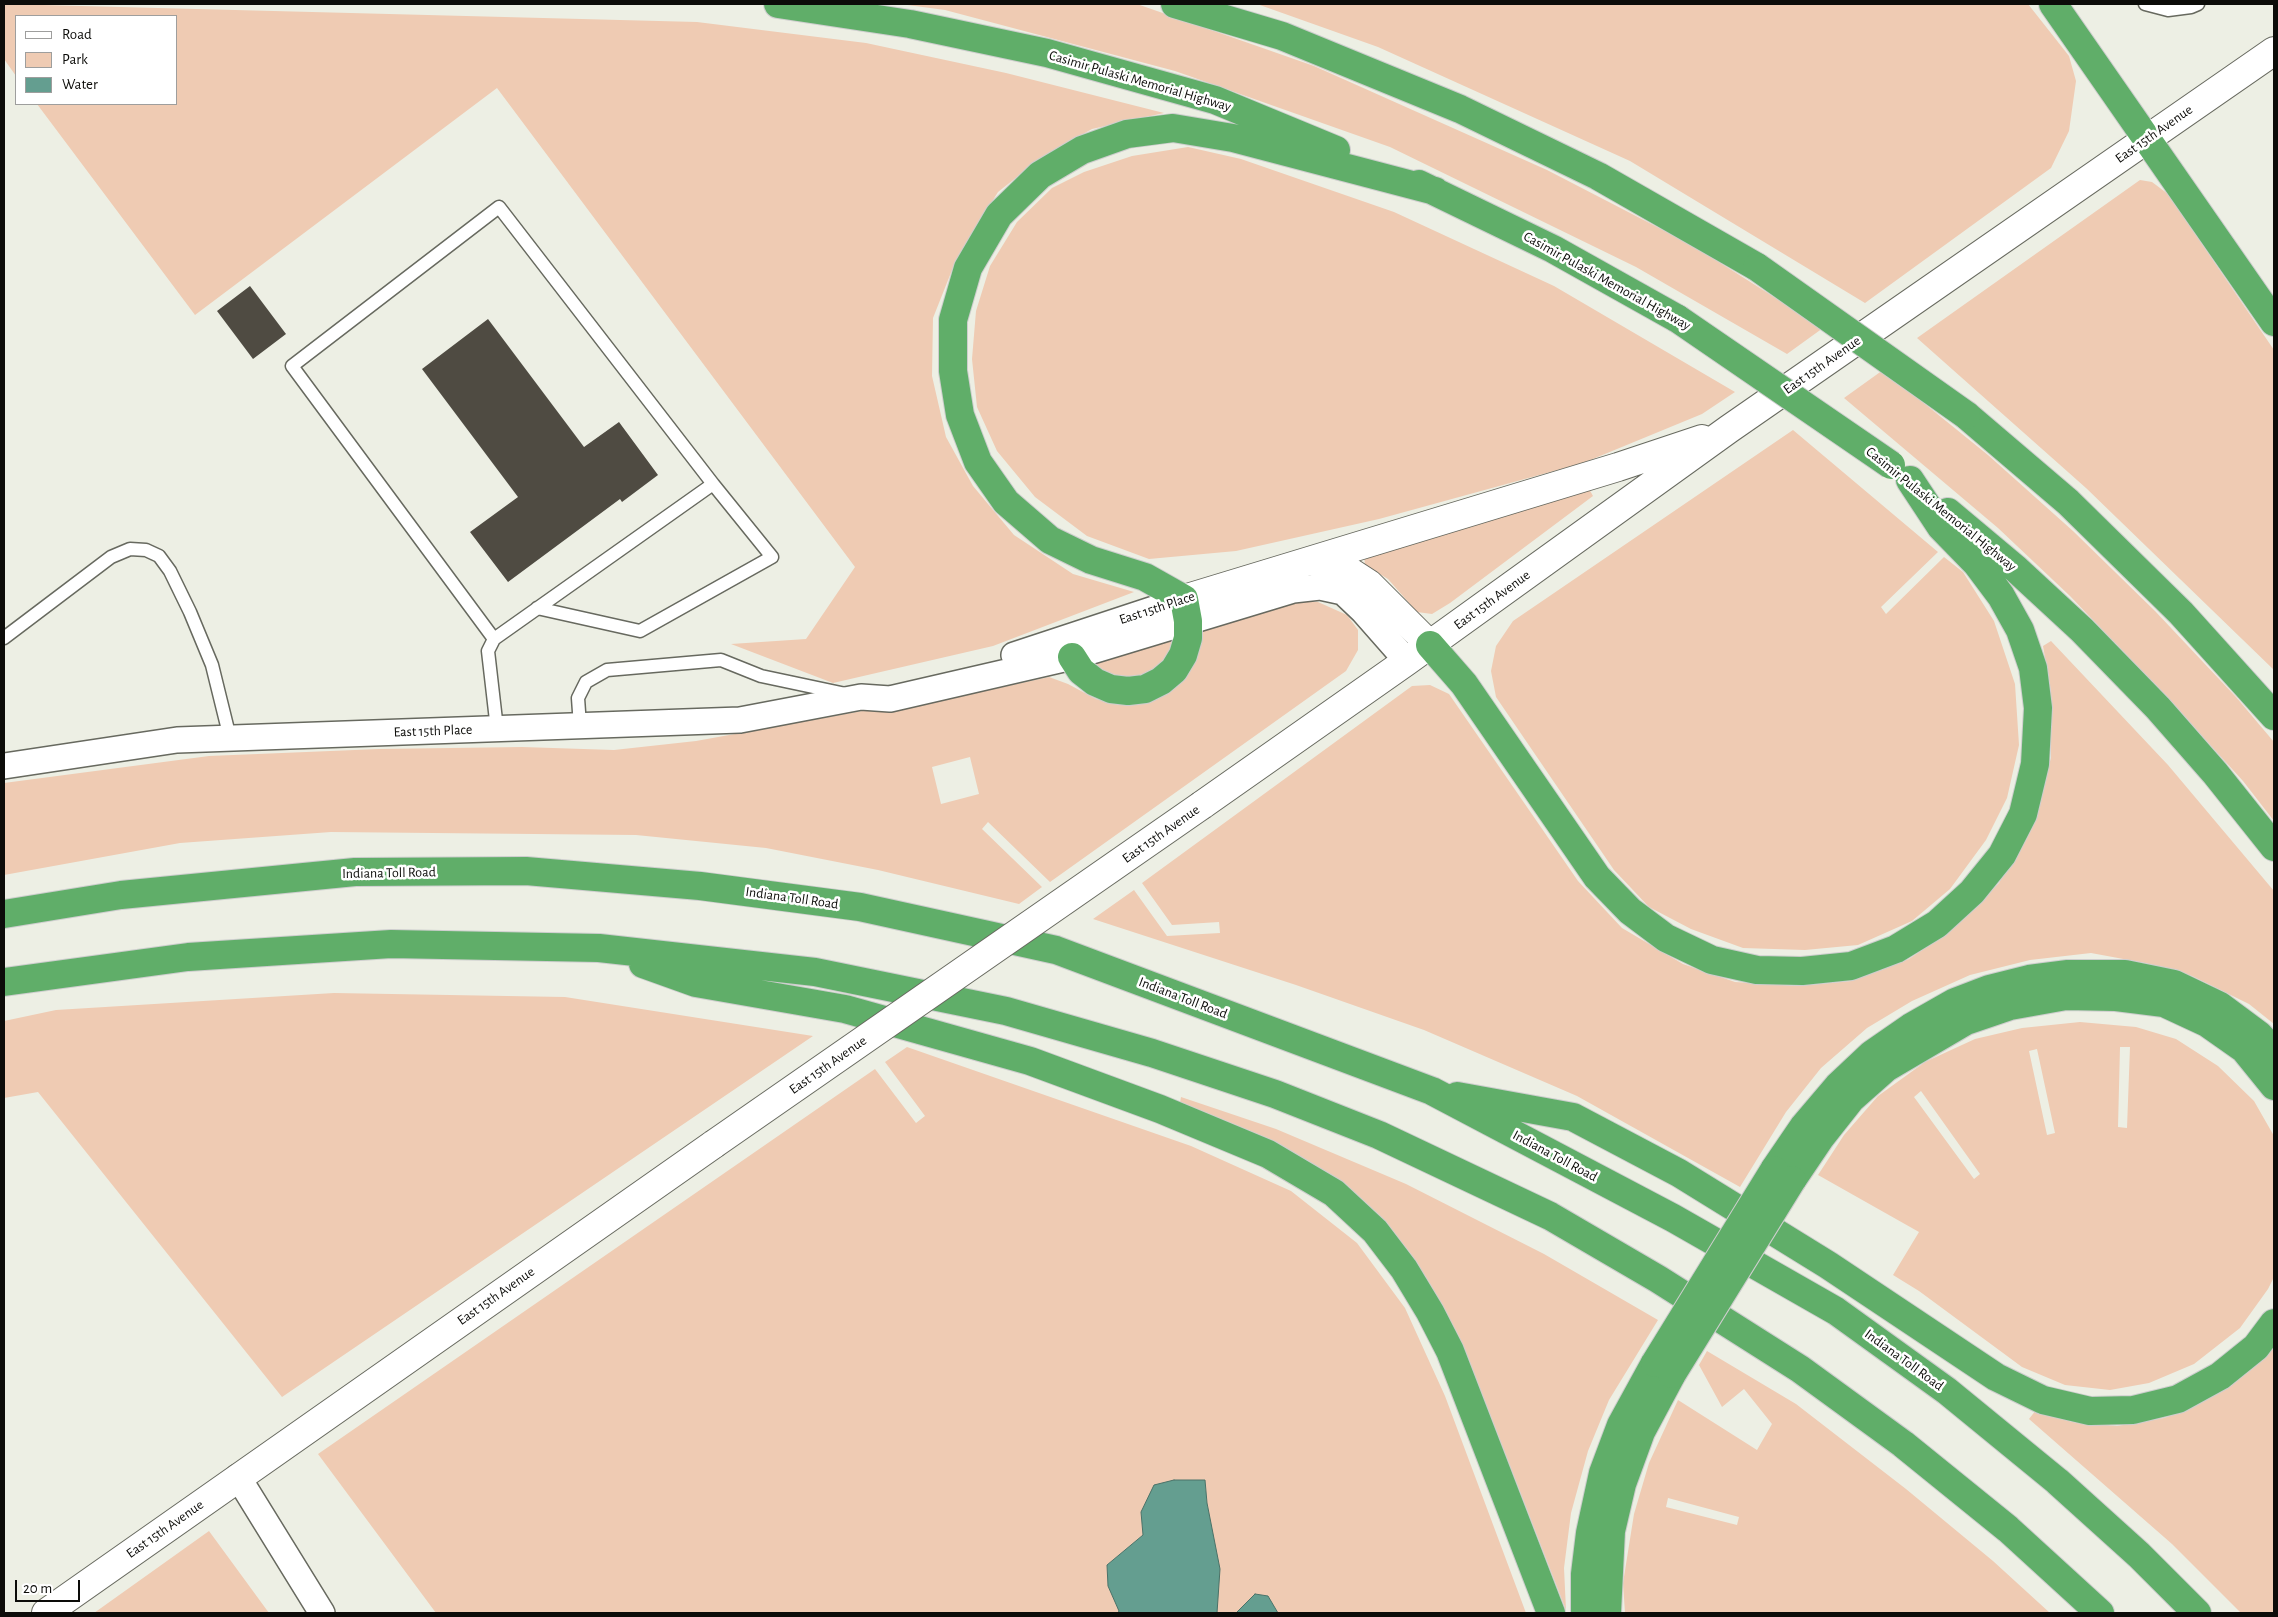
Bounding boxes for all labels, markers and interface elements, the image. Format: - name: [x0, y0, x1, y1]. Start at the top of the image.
- legend: [15, 15, 178, 105]
- text: Road: [62, 27, 92, 42]
- street label: Casimir Pulaski Memorial Highway: [1047, 47, 1233, 115]
- text: Park: [62, 52, 88, 67]
- text: Water: [62, 77, 98, 92]
- street label: East 15th Avenue: [2112, 101, 2196, 167]
- street label: Casimir Pulaski Memorial Highway: [1520, 228, 1694, 334]
- street label: East 15th Avenue: [1780, 332, 1864, 398]
- street label: Casimir Pulaski Memorial Highway: [1862, 443, 2020, 575]
- street label: East 15th Avenue: [1450, 567, 1534, 633]
- street label: East 15th Place: [1117, 588, 1197, 628]
- street label: East 15th Place: [393, 721, 473, 741]
- street label: East 15th Avenue: [1119, 801, 1203, 867]
- street label: Indiana Toll Road: [342, 864, 436, 882]
- street label: Indiana Toll Road: [744, 883, 840, 913]
- street label: Indiana Toll Road: [1136, 973, 1230, 1023]
- street label: East 15th Avenue: [786, 1032, 870, 1098]
- street label: Indiana Toll Road: [1510, 1127, 1600, 1185]
- street label: East 15th Avenue: [454, 1263, 538, 1329]
- street label: Indiana Toll Road: [1861, 1326, 1947, 1394]
- street label: East 15th Avenue: [123, 1496, 207, 1562]
- scale bar: [18, 1570, 82, 1602]
- text: 20 m: [23, 1581, 52, 1596]

